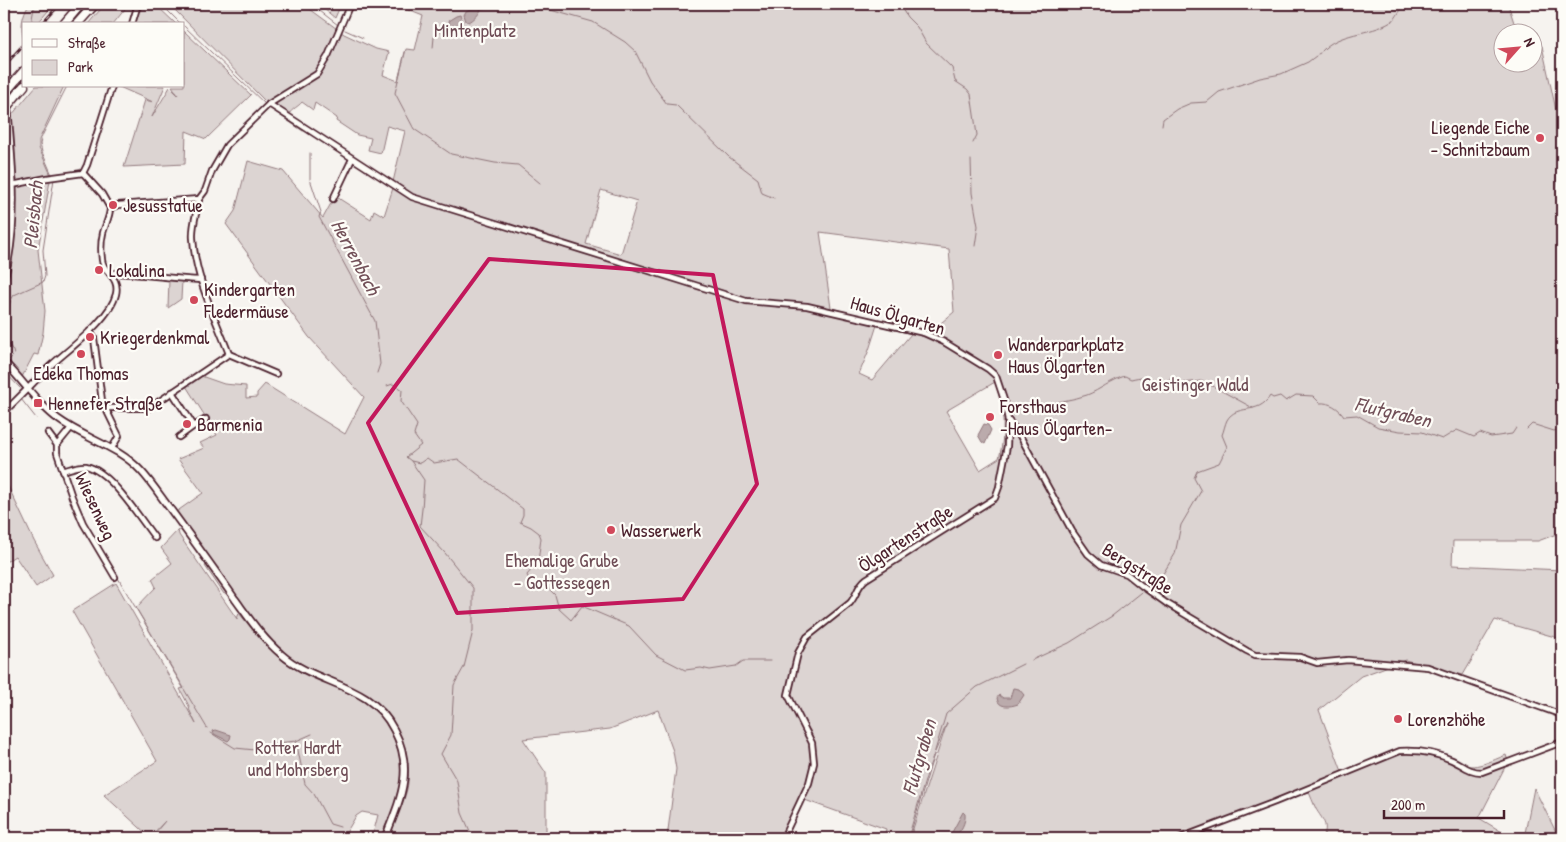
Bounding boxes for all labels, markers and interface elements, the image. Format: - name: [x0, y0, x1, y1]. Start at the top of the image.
- park label: Mintenplatz: [434, 17, 516, 43]
- legend: [22, 22, 185, 88]
- north arrow: [1494, 22, 1544, 72]
- text: Straße: [68, 32, 106, 53]
- text: N: [1520, 34, 1540, 50]
- text: Park: [68, 56, 93, 77]
- place label: Liegende Eiche - Schnitzbaum: [1431, 114, 1530, 162]
- marker: Liegende Eiche - Schnitzbaum: [1534, 132, 1546, 144]
- water label: Pleisbach: [16, 179, 49, 250]
- place label: Jesusstatue: [123, 192, 203, 218]
- marker: Jesusstatue: [107, 199, 119, 211]
- water label: Herrenbach: [325, 214, 388, 301]
- place label: Lokalina: [109, 257, 165, 283]
- marker: Lokalina: [93, 264, 105, 276]
- place label: Kindergarten Fledermäuse: [203, 276, 295, 324]
- street label: Haus Ölgarten: [848, 289, 948, 341]
- marker: Kindergarten Fledermäuse: [188, 294, 200, 306]
- place label: Kriegerdenkmal: [100, 324, 210, 350]
- marker: Kriegerdenkmal: [84, 331, 96, 343]
- place label: Wanderparkplatz Haus Ölgarten: [1008, 331, 1124, 379]
- marker: Edeka Thomas: [75, 348, 87, 360]
- marker: Wanderparkplatz Haus Ölgarten: [992, 349, 1004, 361]
- place label: Edeka Thomas: [33, 360, 129, 386]
- park label: Geistinger Wald: [1142, 371, 1249, 397]
- place label: Hennefer Straße: [48, 390, 163, 416]
- water label: Flutgraben: [1352, 390, 1436, 435]
- place label: Forsthaus -Haus Ölgarten-: [999, 393, 1113, 441]
- marker: Hennefer Straße: [32, 397, 44, 409]
- place label: Barmenia: [197, 411, 263, 437]
- marker: Forsthaus -Haus Ölgarten-: [984, 411, 996, 423]
- marker: Barmenia: [181, 418, 193, 430]
- street label: Wiesenweg: [69, 468, 123, 544]
- street label: Ölgartenstraße: [853, 498, 958, 578]
- place label: Wasserwerk: [621, 517, 701, 543]
- marker: Wasserwerk: [605, 524, 617, 536]
- street label: Bergstraße: [1098, 536, 1179, 600]
- park label: Ehemalige Grube - Gottessegen: [505, 547, 619, 595]
- place label: Lorenzhöhe: [1408, 706, 1486, 732]
- marker: Lorenzhöhe: [1392, 713, 1404, 725]
- water label: Flutgraben: [895, 714, 944, 798]
- park label: Rotter Hardt und Mohrsberg: [248, 734, 348, 782]
- scale bar: [1384, 787, 1504, 819]
- text: 200 m: [1391, 794, 1425, 815]

